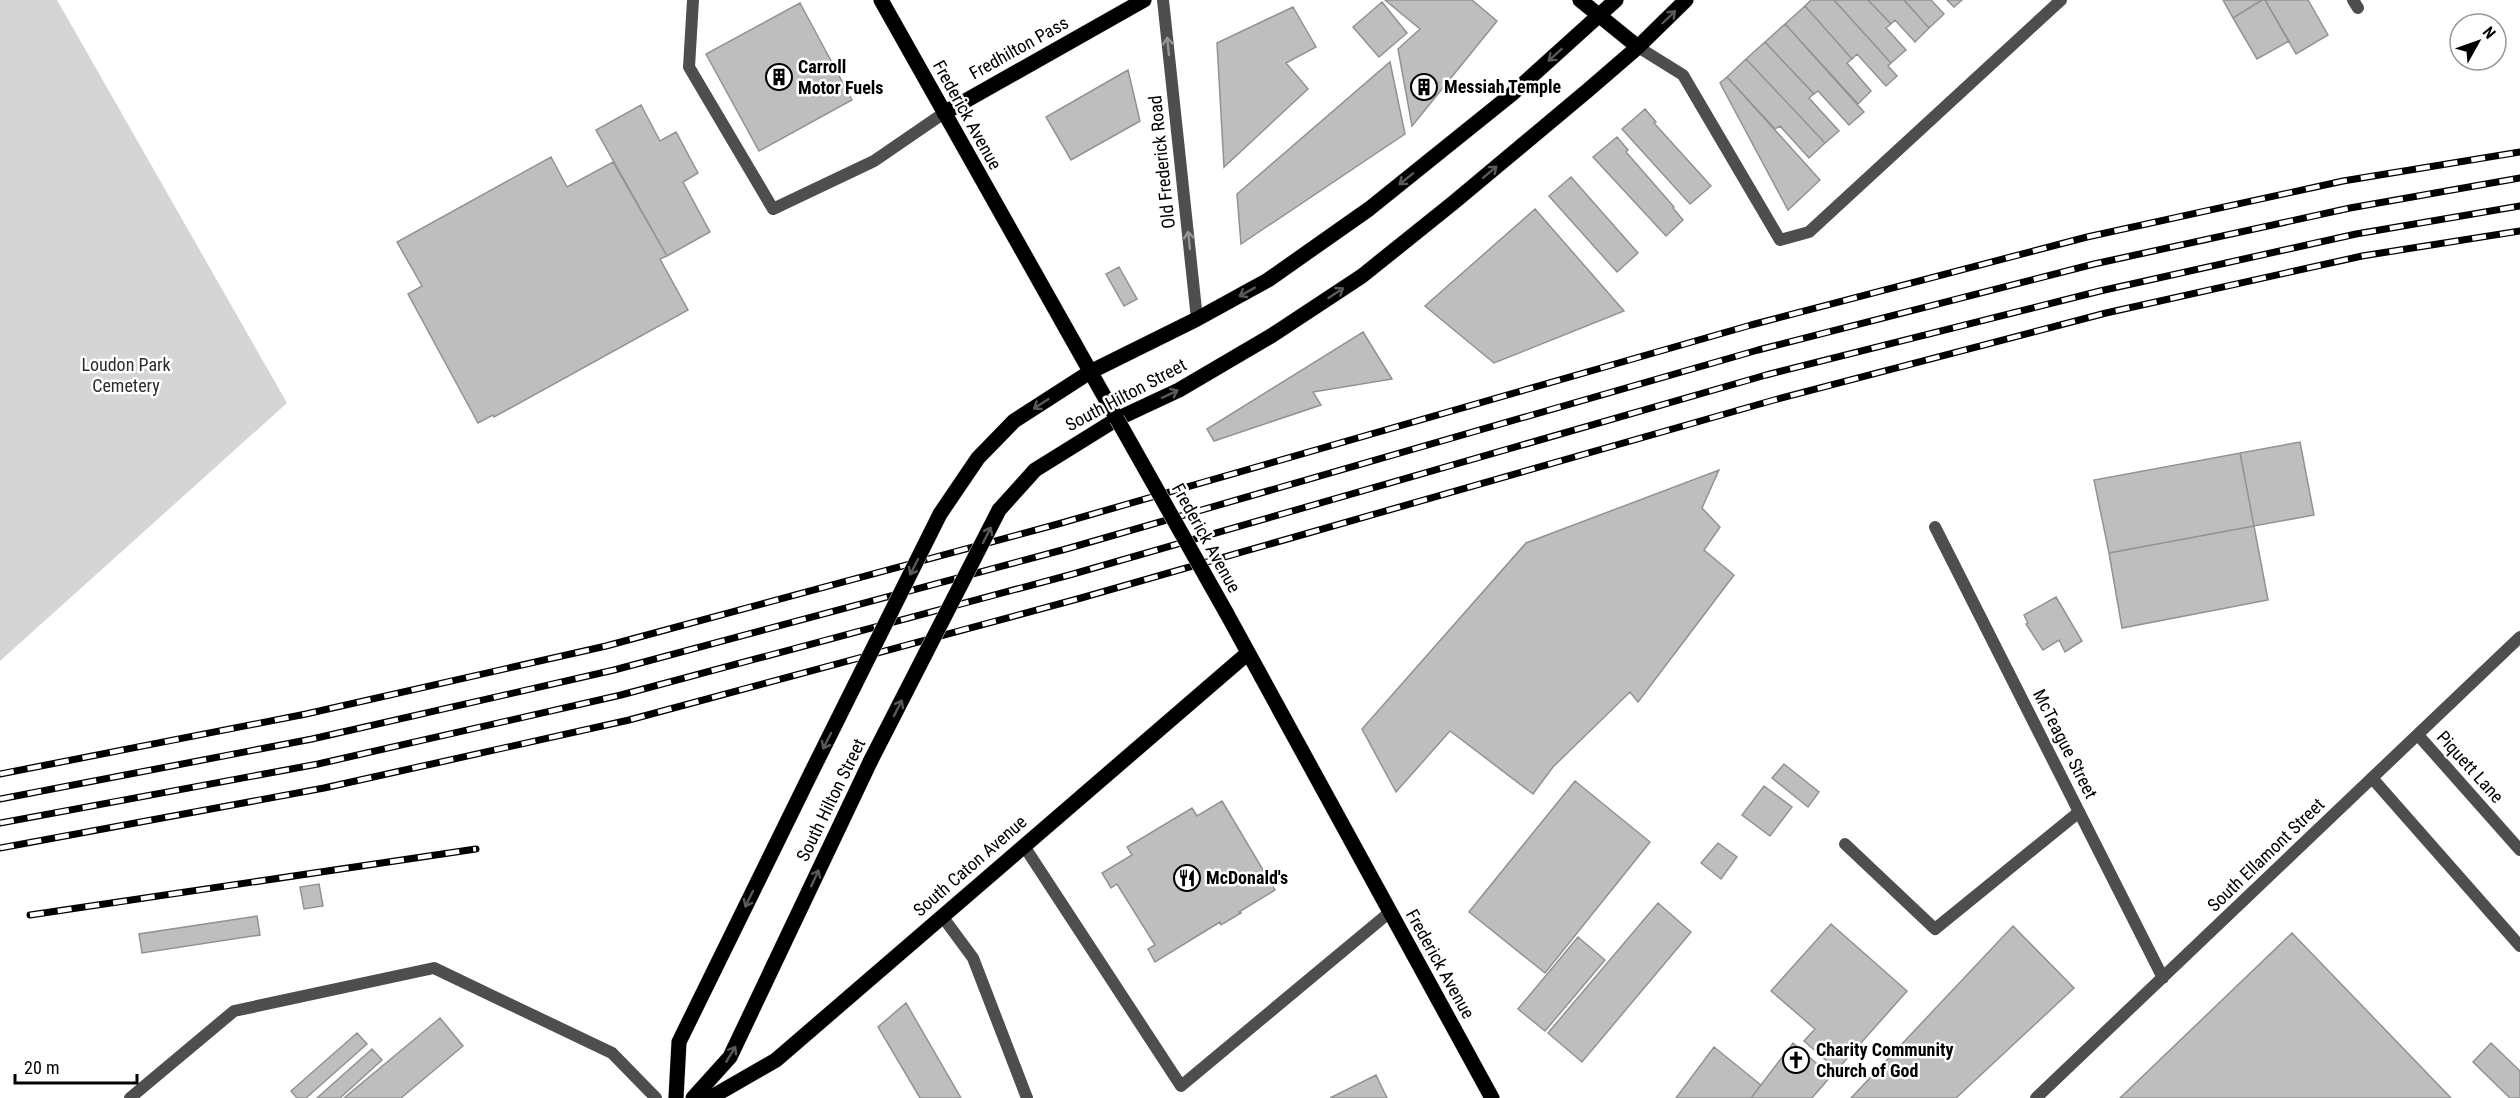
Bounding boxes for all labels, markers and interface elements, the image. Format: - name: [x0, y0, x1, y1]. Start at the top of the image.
- one-way arrow: [1661, 10, 1676, 24]
- street label: Fredhilton Pass: [966, 12, 1072, 83]
- north arrow: [2448, 12, 2508, 72]
- text: N: [2479, 23, 2500, 43]
- one-way arrow: [1162, 37, 1173, 57]
- one-way arrow: [1548, 48, 1563, 62]
- place label: Carroll Motor Fuels: [798, 56, 883, 98]
- street label: Frederick Avenue: [929, 57, 1006, 173]
- building icon: Carroll Motor Fuels: [764, 62, 794, 92]
- building icon: Messiah Temple: [1409, 72, 1439, 102]
- place label: Messiah Temple: [1444, 76, 1562, 97]
- street label: Old Frederick Road: [1144, 94, 1179, 230]
- one-way arrow: [1482, 166, 1498, 179]
- one-way arrow: [1398, 173, 1414, 186]
- one-way arrow: [1183, 231, 1194, 251]
- one-way arrow: [1328, 286, 1345, 299]
- one-way arrow: [1238, 287, 1256, 298]
- park label: Loudon Park Cemetery: [81, 354, 171, 396]
- street label: South Hilton Street: [1062, 354, 1190, 435]
- one-way arrow: [1161, 388, 1179, 400]
- one-way arrow: [1033, 398, 1050, 410]
- street label: Frederick Avenue: [1168, 480, 1245, 596]
- one-way arrow: [981, 526, 993, 544]
- one-way arrow: [908, 557, 920, 575]
- street label: McTeague Street: [2029, 686, 2102, 802]
- one-way arrow: [892, 700, 904, 718]
- street label: Piquett Lane: [2433, 726, 2508, 807]
- one-way arrow: [821, 732, 833, 750]
- street label: South Hilton Street: [792, 735, 869, 865]
- street label: South Ellamont Street: [2203, 794, 2328, 916]
- street label: South Caton Avenue: [909, 811, 1030, 920]
- restaurant icon: McDonald's: [1172, 863, 1202, 893]
- place label: McDonald's: [1206, 867, 1288, 888]
- one-way arrow: [810, 869, 822, 887]
- one-way arrow: [743, 890, 755, 908]
- street label: Frederick Avenue: [1402, 906, 1479, 1022]
- place label: Charity Community Church of God: [1816, 1039, 1953, 1081]
- church icon: Charity Community Church of God: [1781, 1045, 1811, 1075]
- one-way arrow: [725, 1046, 737, 1063]
- scale bar: [15, 1047, 136, 1085]
- text: 20 m: [24, 1057, 59, 1078]

